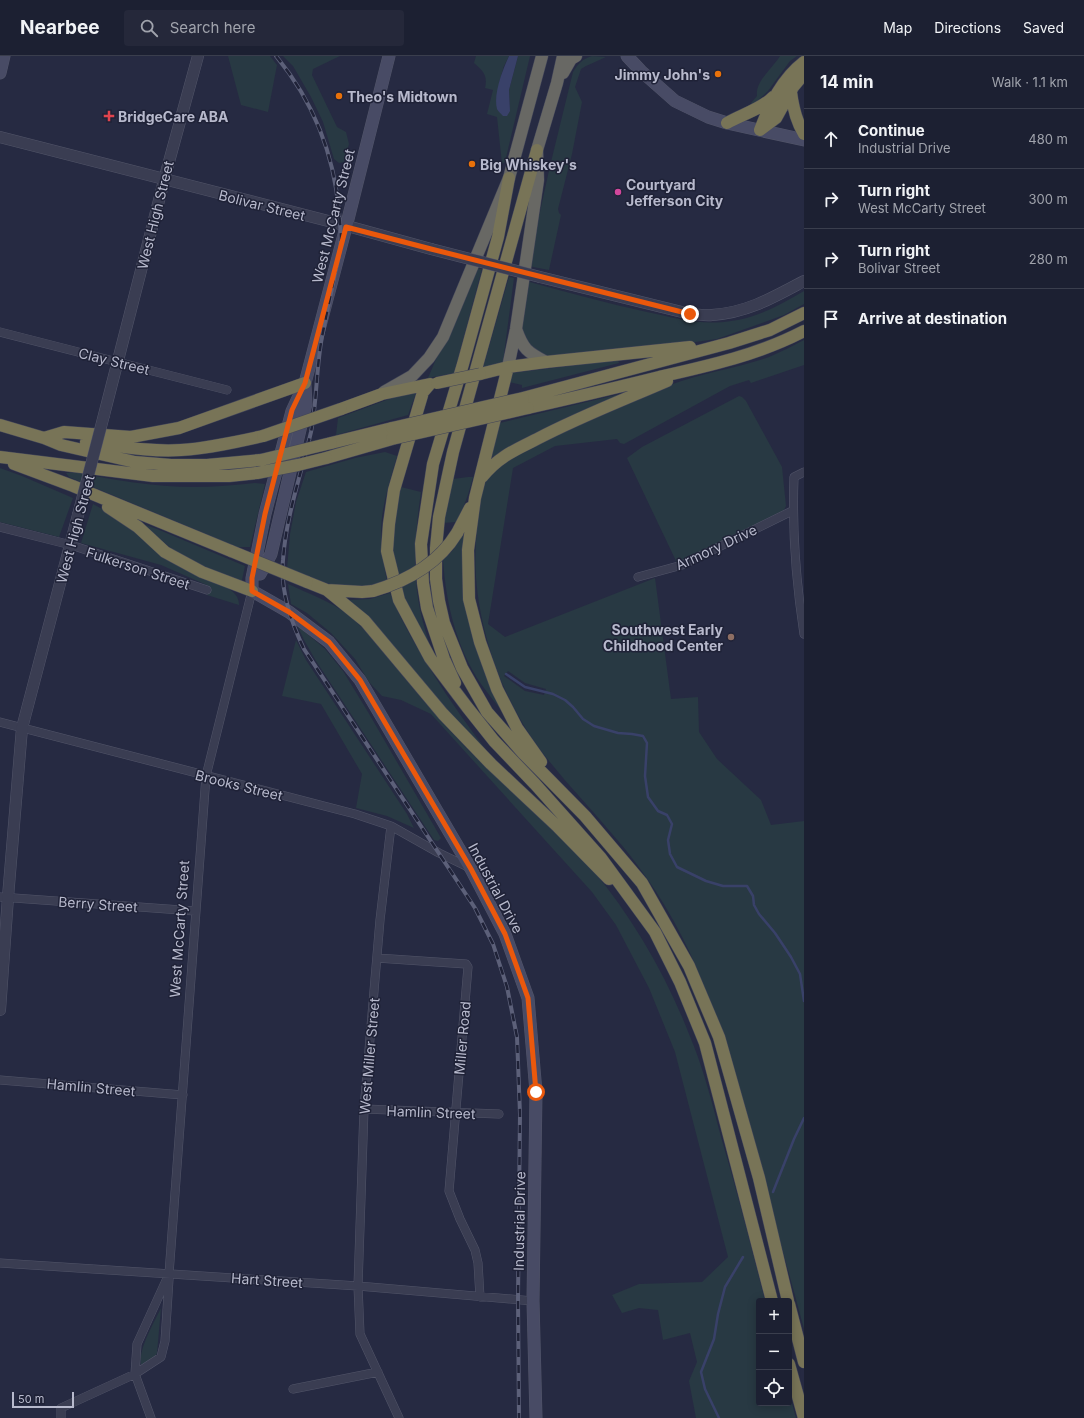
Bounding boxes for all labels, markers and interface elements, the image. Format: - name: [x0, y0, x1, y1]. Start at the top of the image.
- search box: [124, 10, 404, 46]
- text: Nearbee: [20, 16, 100, 39]
- icon: search: [138, 17, 160, 39]
- text: Search here: [170, 18, 255, 37]
- text: Map: [883, 19, 912, 36]
- text: Directions: [934, 19, 1001, 36]
- text: Saved: [1023, 19, 1064, 36]
- place label: Jimmy John's: [615, 66, 710, 83]
- marker: Jimmy John's: [713, 69, 723, 79]
- text: 14 min: [820, 72, 874, 92]
- text: Walk · 1.1 km: [992, 74, 1068, 90]
- place label: Theo's Midtown: [347, 88, 457, 105]
- marker: Theo's Midtown: [334, 91, 344, 101]
- place label: BridgeCare ABA: [118, 108, 229, 125]
- marker: BridgeCare ABA: [103, 110, 115, 122]
- text: Continue: [858, 121, 925, 140]
- icon: ahead: [820, 128, 842, 150]
- text: 480 m: [1028, 131, 1068, 147]
- text: Industrial Drive: [858, 140, 951, 156]
- street label: West McCarty Street: [308, 147, 358, 285]
- place label: Big Whiskey's: [480, 156, 577, 173]
- street label: West High Street: [133, 159, 177, 271]
- marker: Big Whiskey's: [467, 159, 477, 169]
- place label: Courtyard Jefferson City: [626, 176, 724, 209]
- text: Turn right: [858, 181, 930, 200]
- street label: Bolivar Street: [217, 186, 307, 224]
- marker: Courtyard Jefferson City: [613, 187, 623, 197]
- icon: right: [820, 188, 842, 210]
- text: 300 m: [1029, 191, 1068, 207]
- text: West McCarty Street: [858, 200, 986, 216]
- text: Turn right: [858, 241, 930, 260]
- icon: right: [820, 248, 842, 270]
- text: 280 m: [1029, 251, 1068, 267]
- text: Bolivar Street: [858, 260, 940, 276]
- route end: [681, 305, 699, 323]
- icon: arrive: [820, 308, 842, 330]
- text: Arrive at destination: [858, 309, 1007, 328]
- street label: Clay Street: [77, 344, 152, 378]
- street label: West High Street: [52, 473, 98, 585]
- street label: Armory Drive: [673, 521, 759, 573]
- street label: Fulkerson Street: [84, 543, 192, 593]
- place label: Southwest Early Childhood Center: [603, 621, 724, 654]
- marker: Southwest Early Childhood Center: [726, 632, 736, 642]
- street label: Brooks Street: [194, 766, 285, 804]
- street label: Industrial Drive: [465, 840, 527, 936]
- street label: West McCarty Street: [166, 859, 192, 998]
- street label: Berry Street: [58, 893, 139, 915]
- street label: West Miller Street: [355, 997, 383, 1115]
- street label: Miller Road: [450, 1000, 474, 1076]
- street label: Hamlin Street: [46, 1075, 136, 1099]
- route start: [527, 1083, 545, 1101]
- street label: Hamlin Street: [386, 1102, 476, 1122]
- street label: Industrial Drive: [510, 1171, 528, 1271]
- street label: Hart Street: [231, 1269, 304, 1291]
- map controls: [756, 1298, 792, 1406]
- button: +: [756, 1298, 792, 1334]
- button: −: [756, 1334, 792, 1370]
- button: locate: [756, 1370, 792, 1406]
- scale bar: [12, 1390, 74, 1409]
- text: 50 m: [18, 1392, 44, 1406]

